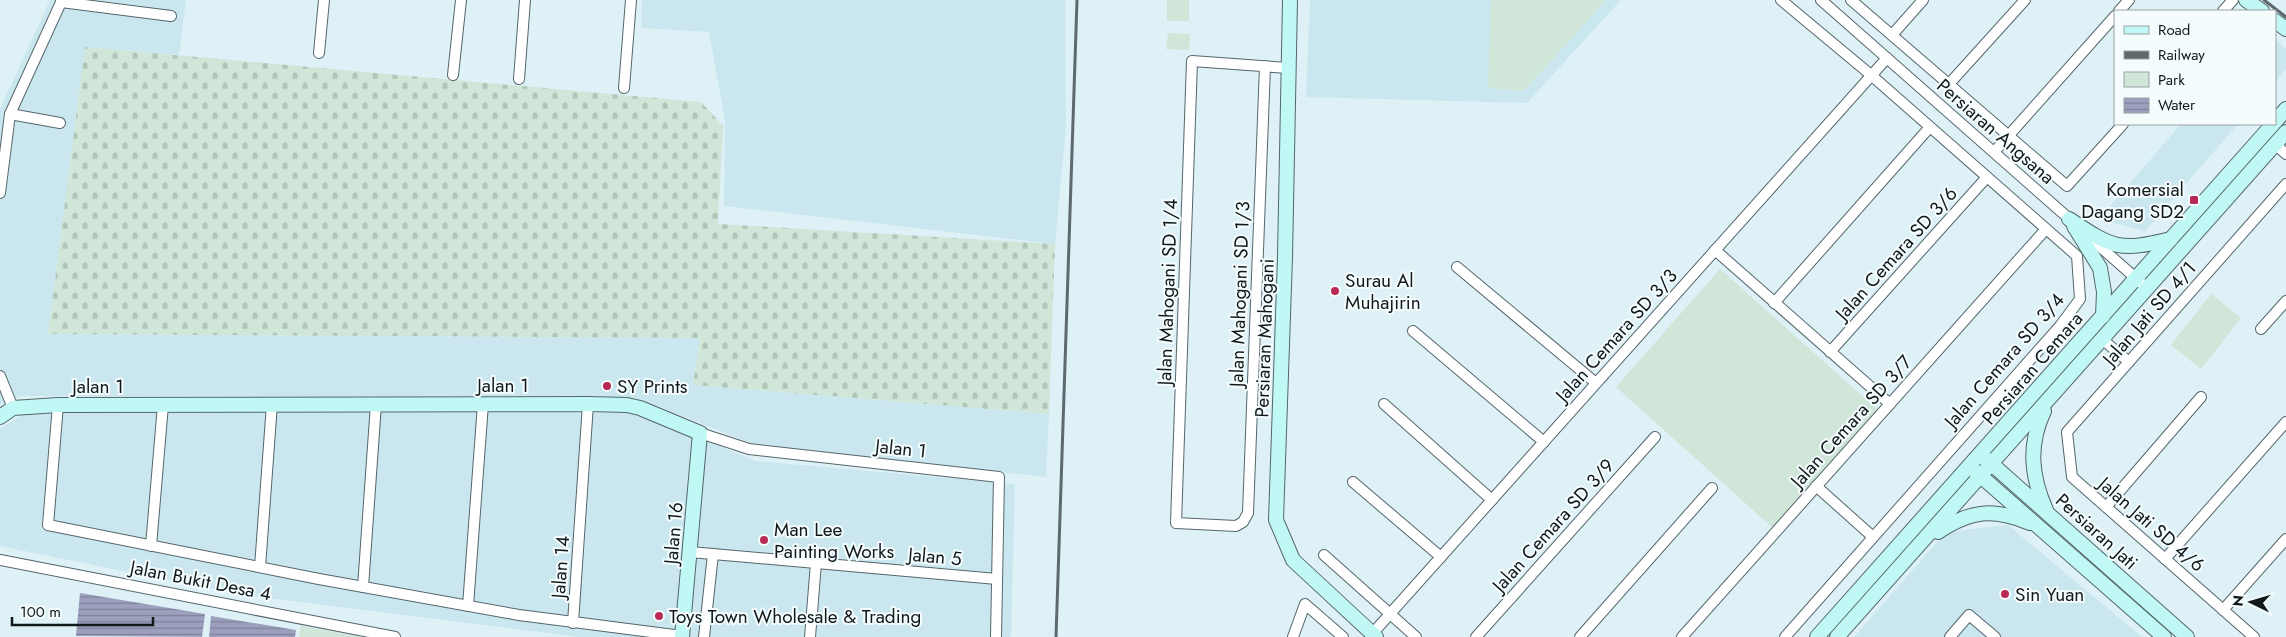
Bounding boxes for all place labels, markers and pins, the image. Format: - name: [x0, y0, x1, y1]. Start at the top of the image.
- place label: Komersial Dagang SD2: [2081, 176, 2184, 225]
- marker: Komersial Dagang SD2: [2188, 194, 2200, 206]
- place label: Surau Al Muhajirin: [1345, 267, 1421, 316]
- marker: Surau Al Muhajirin: [1329, 285, 1341, 297]
- place label: SY Prints: [617, 373, 688, 400]
- marker: SY Prints: [601, 380, 613, 392]
- place label: Man Lee Painting Works: [774, 516, 894, 565]
- marker: Man Lee Painting Works: [758, 534, 770, 546]
- place label: Sin Yuan: [2015, 581, 2084, 608]
- marker: Sin Yuan: [1999, 588, 2011, 600]
- place label: Toys Town Wholesale & Trading: [669, 603, 921, 630]
- marker: Toys Town Wholesale & Trading: [653, 610, 665, 622]

